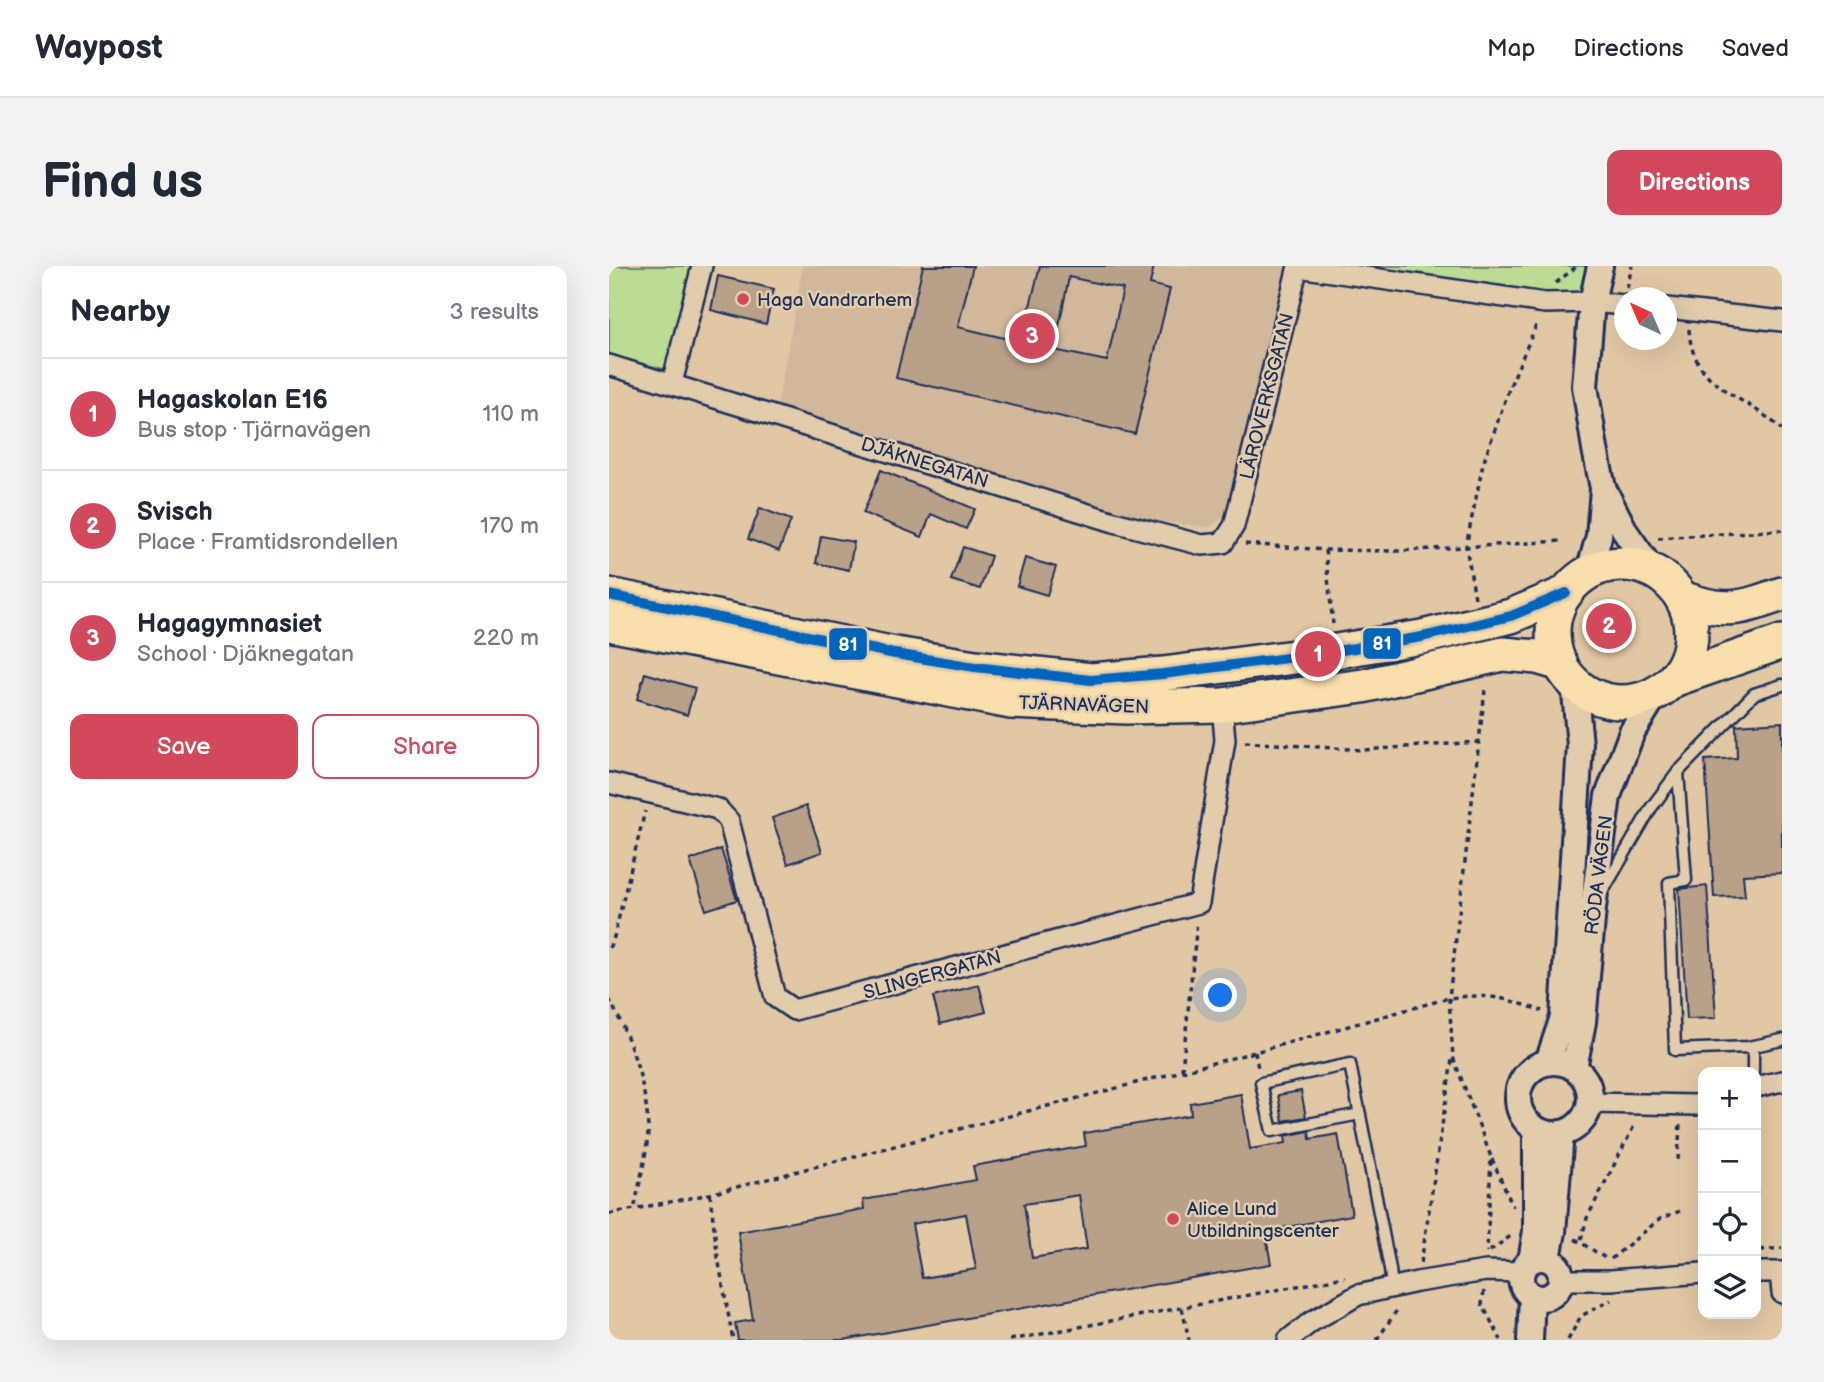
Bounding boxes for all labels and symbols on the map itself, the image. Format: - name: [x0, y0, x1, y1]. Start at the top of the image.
- north arrow: [1614, 287, 1677, 350]
- place label: Haga Vandrarhem: [757, 289, 912, 312]
- marker: Haga Vandrarhem: [735, 291, 751, 307]
- pin: 3: [1009, 310, 1055, 362]
- street label: LÄROVERKSGATAN: [1236, 311, 1299, 482]
- street label: DJÄKNEGATAN: [858, 433, 991, 494]
- pin: 2: [1586, 600, 1632, 652]
- line badge: 81: [828, 627, 868, 661]
- line badge: 81: [1362, 627, 1402, 660]
- pin: 1: [1295, 628, 1341, 680]
- text: 81: [1372, 633, 1392, 656]
- text: 81: [838, 634, 858, 657]
- street label: TJÄRNAVÄGEN: [1018, 692, 1150, 719]
- street label: RÖDA VÄGEN: [1581, 814, 1618, 936]
- street label: SLINGERGATAN: [861, 946, 1004, 1005]
- your location: [1203, 978, 1237, 1012]
- place label: Alice Lund Utbildningscenter: [1187, 1198, 1340, 1243]
- marker: Alice Lund Utbildningscenter: [1165, 1211, 1181, 1227]

